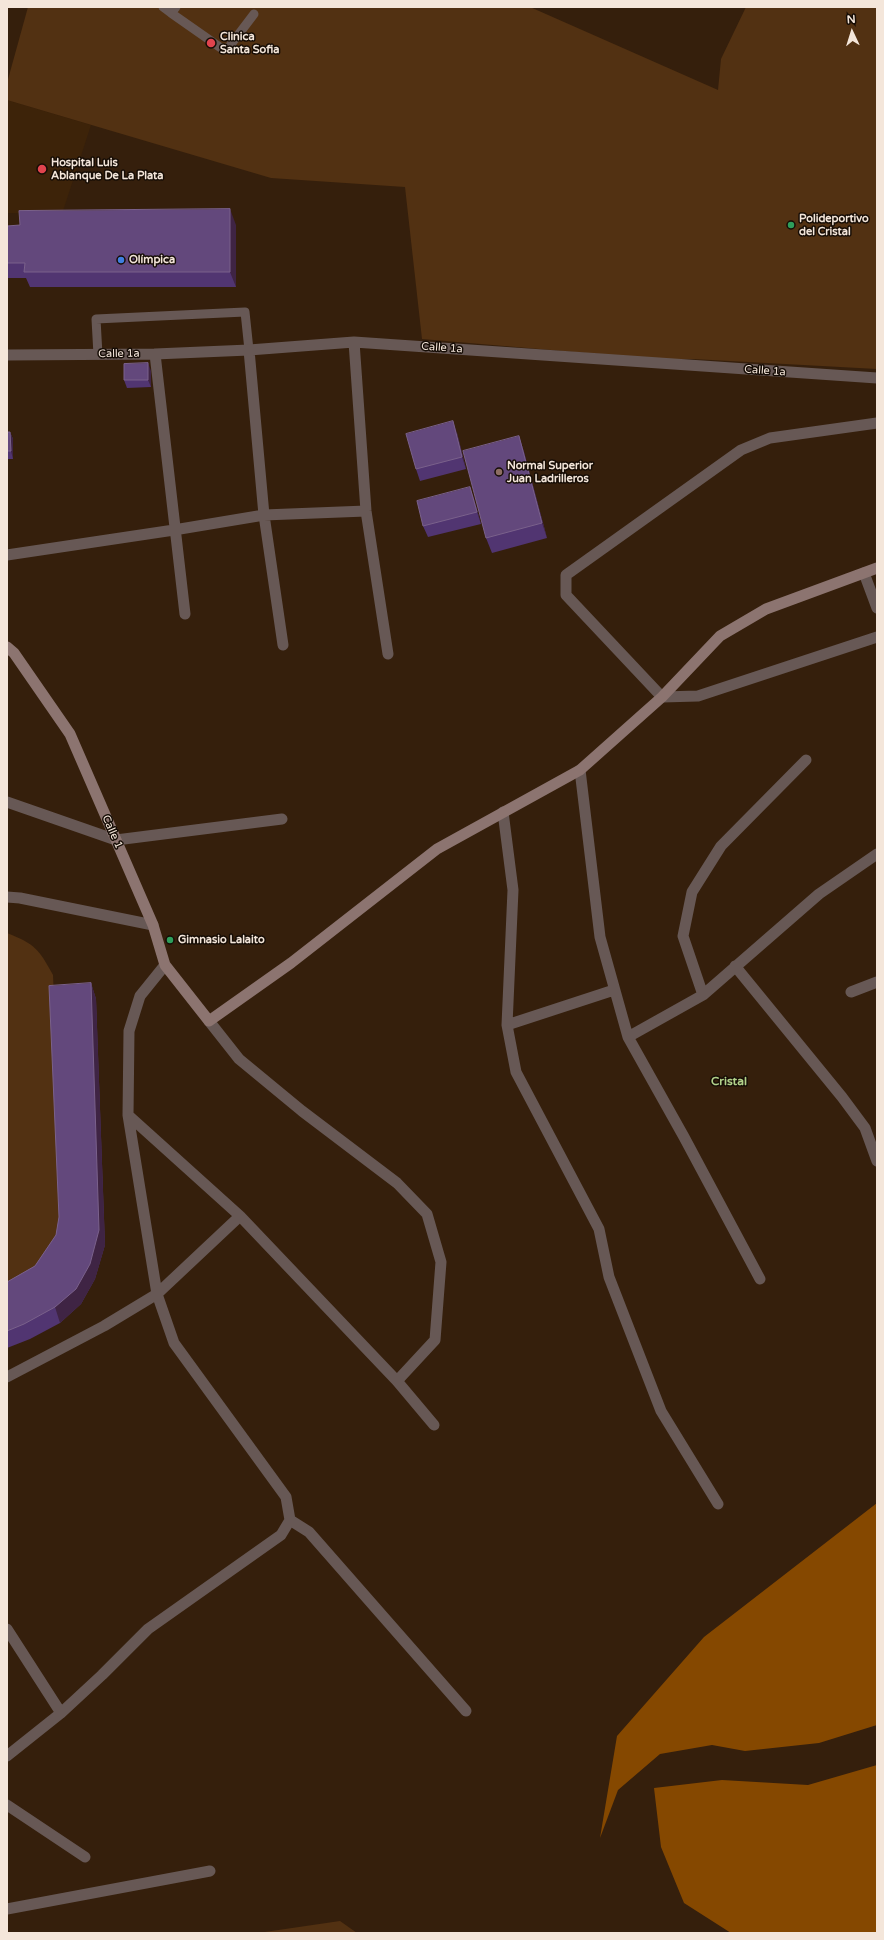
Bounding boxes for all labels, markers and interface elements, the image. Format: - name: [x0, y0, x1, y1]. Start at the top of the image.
- north arrow: [832, 12, 872, 52]
- text: N: [846, 13, 856, 26]
- place label: Clinica Santa Sofia: [220, 30, 279, 56]
- marker: Clinica Santa Sofia: [205, 37, 217, 49]
- place label: Hospital Luis Ablanque De La Plata: [51, 156, 163, 182]
- marker: Hospital Luis Ablanque De La Plata: [36, 163, 48, 175]
- place label: Polideportivo del Cristal: [799, 212, 869, 238]
- marker: Polideportivo del Cristal: [786, 220, 796, 230]
- place label: Olímpica: [129, 253, 175, 267]
- marker: Olímpica: [116, 255, 126, 265]
- street label: Calle 1a: [421, 340, 463, 356]
- street label: Calle 1a: [98, 347, 140, 361]
- street label: Calle 1a: [744, 363, 786, 379]
- place label: Normal Superior Juan Ladrilleros: [507, 459, 593, 485]
- marker: Normal Superior Juan Ladrilleros: [494, 467, 504, 477]
- street label: Calle 1: [99, 813, 125, 851]
- place label: Gimnasio Lalaito: [178, 933, 265, 947]
- marker: Gimnasio Lalaito: [165, 935, 175, 945]
- district label: Cristal: [711, 1075, 747, 1089]

